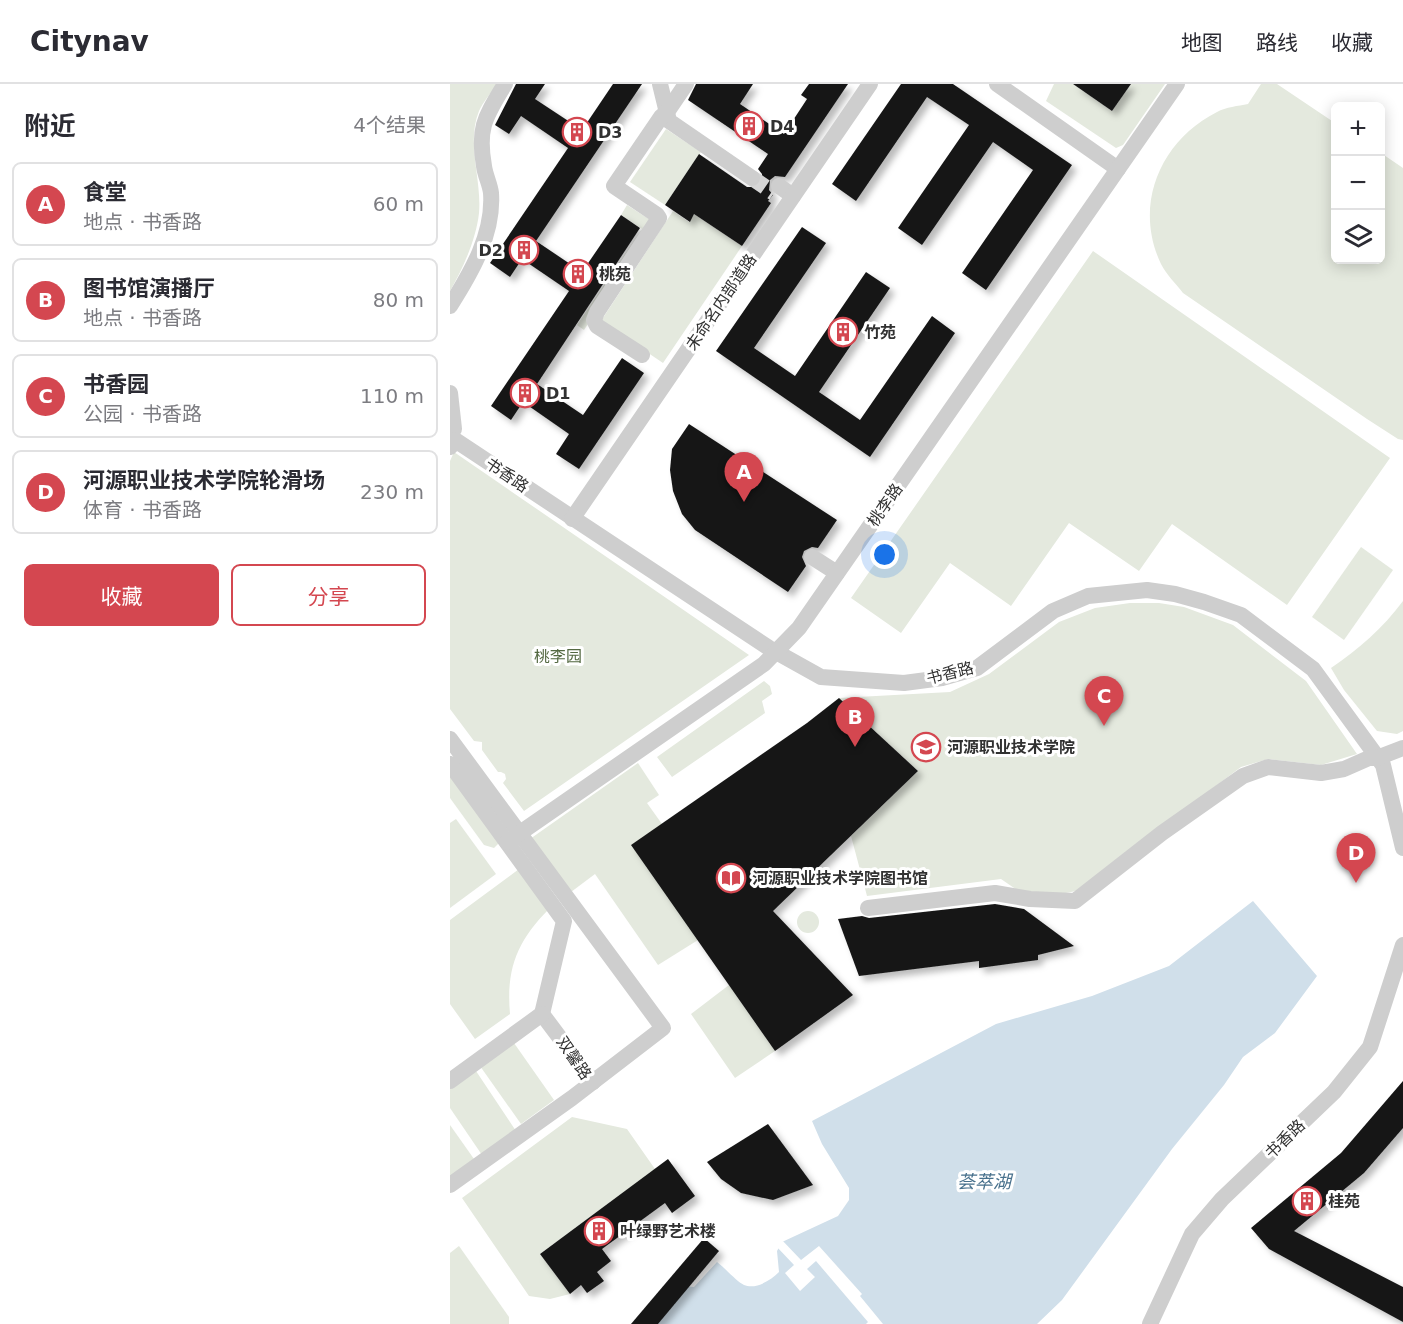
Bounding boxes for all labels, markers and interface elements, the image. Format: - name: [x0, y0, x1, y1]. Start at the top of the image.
- text: Citynav: [30, 25, 149, 58]
- text: 地图: [1181, 31, 1223, 55]
- text: 路线: [1256, 31, 1298, 55]
- text: 收藏: [1331, 31, 1373, 55]
- map controls: [1331, 102, 1385, 264]
- button: +: [1331, 102, 1385, 156]
- building icon: D4: [733, 110, 765, 142]
- text: 附近: [24, 111, 76, 141]
- text: 4个结果: [353, 113, 426, 137]
- building icon: D3: [561, 116, 593, 148]
- place label: D4: [770, 117, 794, 136]
- place label: D3: [598, 123, 622, 142]
- button: −: [1331, 156, 1385, 210]
- text: 食堂: [83, 180, 127, 205]
- text: A: [38, 192, 53, 216]
- text: 60 m: [373, 192, 424, 216]
- text: 地点 · 书香路: [83, 210, 202, 234]
- button: layers: [1331, 210, 1385, 264]
- building icon: D2: [508, 234, 540, 266]
- place label: D2: [479, 241, 503, 260]
- street label: 未命名内部道路: [682, 250, 760, 354]
- building icon: 桃苑: [562, 258, 594, 290]
- place label: 桃苑: [599, 265, 631, 284]
- text: 图书馆演播厅: [83, 276, 215, 301]
- text: B: [38, 288, 53, 312]
- text: 80 m: [373, 288, 424, 312]
- text: 地点 · 书香路: [83, 306, 202, 330]
- building icon: 竹苑: [827, 316, 859, 348]
- place label: 竹苑: [864, 323, 896, 342]
- text: 书香园: [83, 372, 149, 397]
- building icon: D1: [509, 377, 541, 409]
- text: C: [38, 384, 53, 408]
- text: 110 m: [360, 384, 424, 408]
- place label: D1: [546, 384, 570, 403]
- text: 公园 · 书香路: [83, 402, 202, 426]
- pin: A: [724, 452, 764, 502]
- street label: 书香路: [482, 454, 532, 496]
- text: 河源职业技术学院轮滑场: [83, 468, 325, 493]
- text: D: [37, 480, 54, 504]
- text: 230 m: [360, 480, 424, 504]
- street label: 桃李路: [863, 480, 907, 530]
- text: 体育 · 书香路: [83, 498, 202, 522]
- your location: [870, 540, 899, 569]
- button: 收藏: [24, 564, 219, 626]
- button: 分享: [231, 564, 426, 626]
- park label: 桃李园: [534, 647, 582, 666]
- street label: 书香路: [924, 658, 976, 688]
- pin: C: [1084, 676, 1124, 726]
- pin: B: [836, 698, 874, 747]
- school or university icon: 河源职业技术学院: [910, 731, 942, 763]
- place label: 河源职业技术学院: [947, 738, 1075, 757]
- pin: D: [1336, 834, 1376, 883]
- library icon: 河源职业技术学院图书馆: [715, 862, 747, 894]
- place label: 河源职业技术学院图书馆: [752, 869, 928, 888]
- street label: 双馨路: [553, 1033, 595, 1083]
- street label: 书香路: [1261, 1115, 1309, 1163]
- water label: 荟萃湖: [957, 1171, 1014, 1192]
- building icon: 桂苑: [1291, 1185, 1323, 1217]
- place label: 桂苑: [1328, 1192, 1360, 1211]
- building icon: 叶绿野艺术楼: [583, 1215, 615, 1247]
- place label: 叶绿野艺术楼: [620, 1222, 716, 1241]

